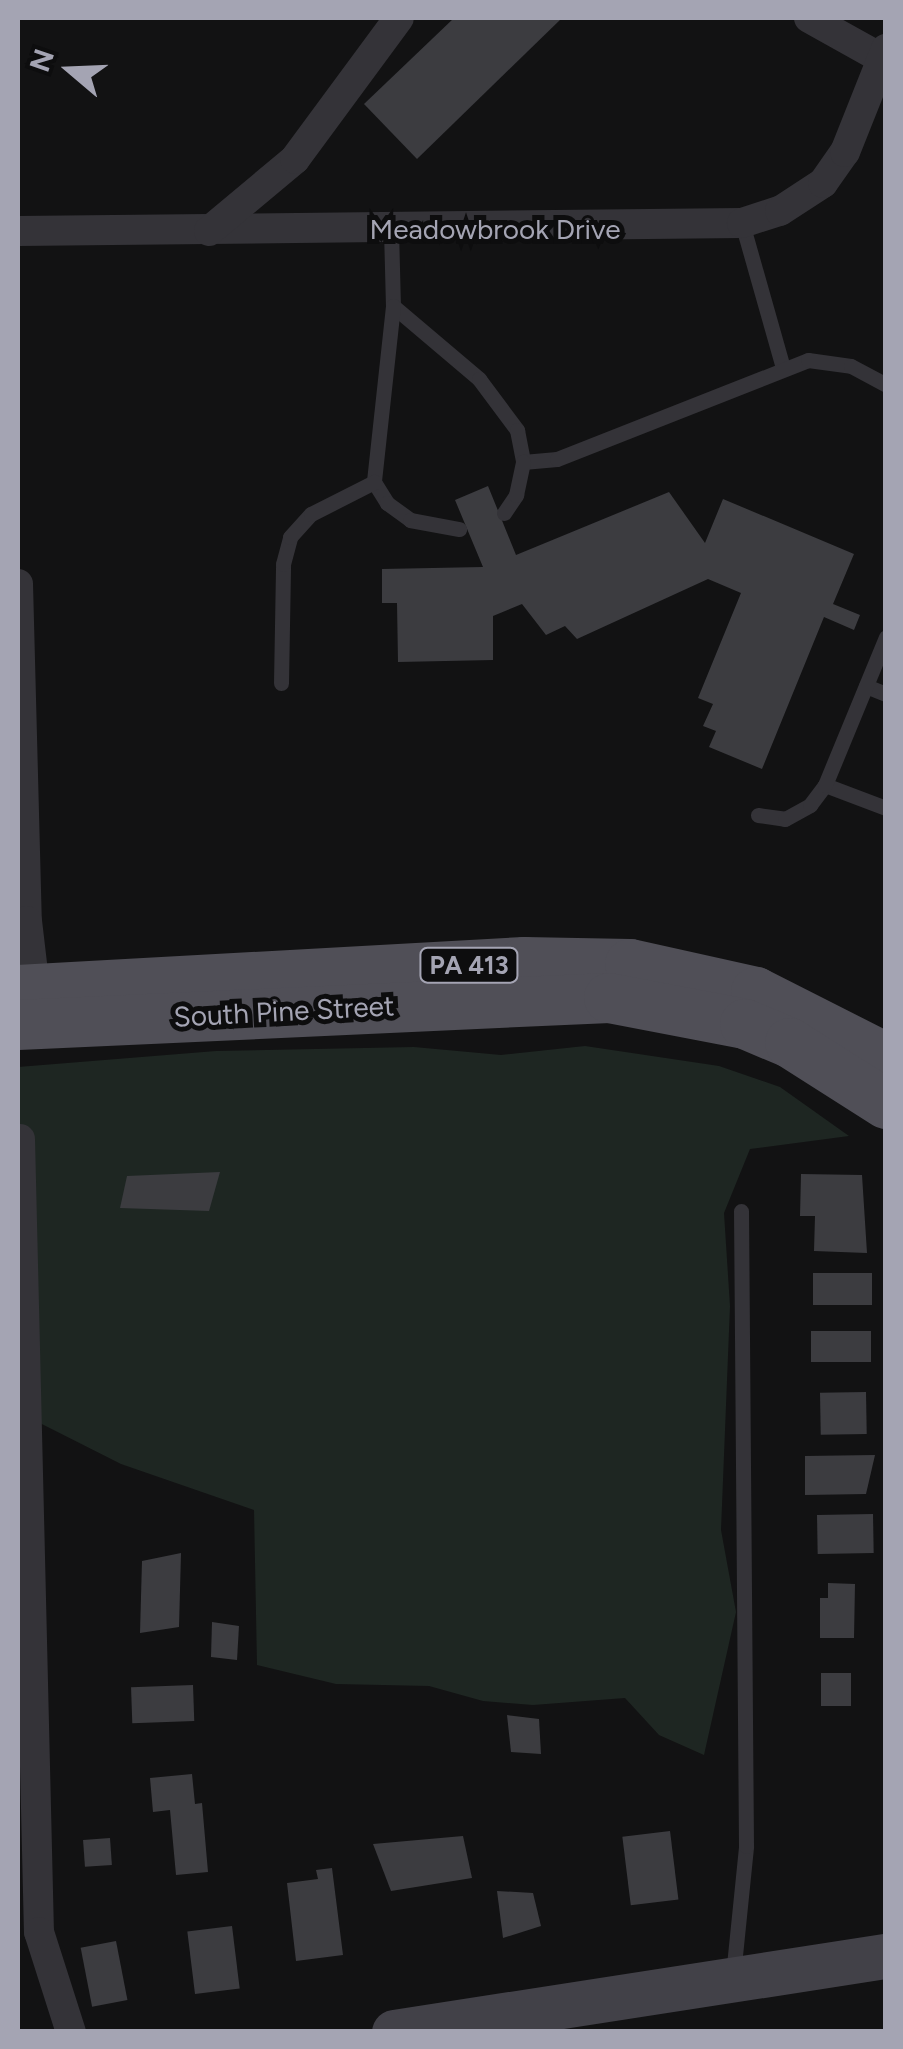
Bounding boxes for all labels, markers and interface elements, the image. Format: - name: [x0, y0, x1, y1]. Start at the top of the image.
- north arrow: [20, 20, 120, 120]
- text: N: [22, 44, 61, 76]
- street label: Meadowbrook Drive: [369, 212, 621, 246]
- road number: PA 413: [419, 945, 519, 985]
- street label: South Pine Street: [173, 988, 395, 1034]

